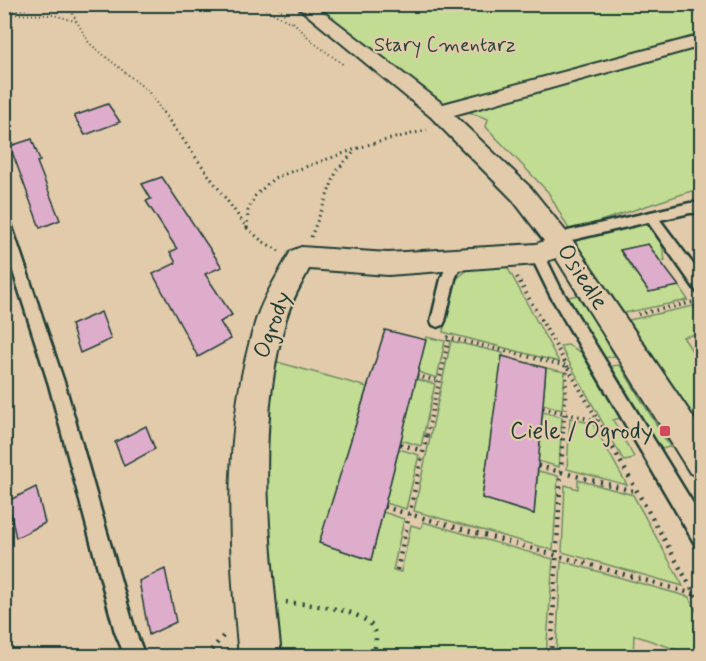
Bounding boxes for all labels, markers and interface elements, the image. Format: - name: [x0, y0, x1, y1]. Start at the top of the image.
- park label: Stary Cmentarz: [374, 32, 516, 59]
- street label: Osiedle: [549, 238, 615, 316]
- street label: Ogrody: [247, 287, 299, 363]
- place label: Ciele / Ogrody: [510, 416, 653, 447]
- marker: Ciele / Ogrody: [658, 424, 672, 438]

